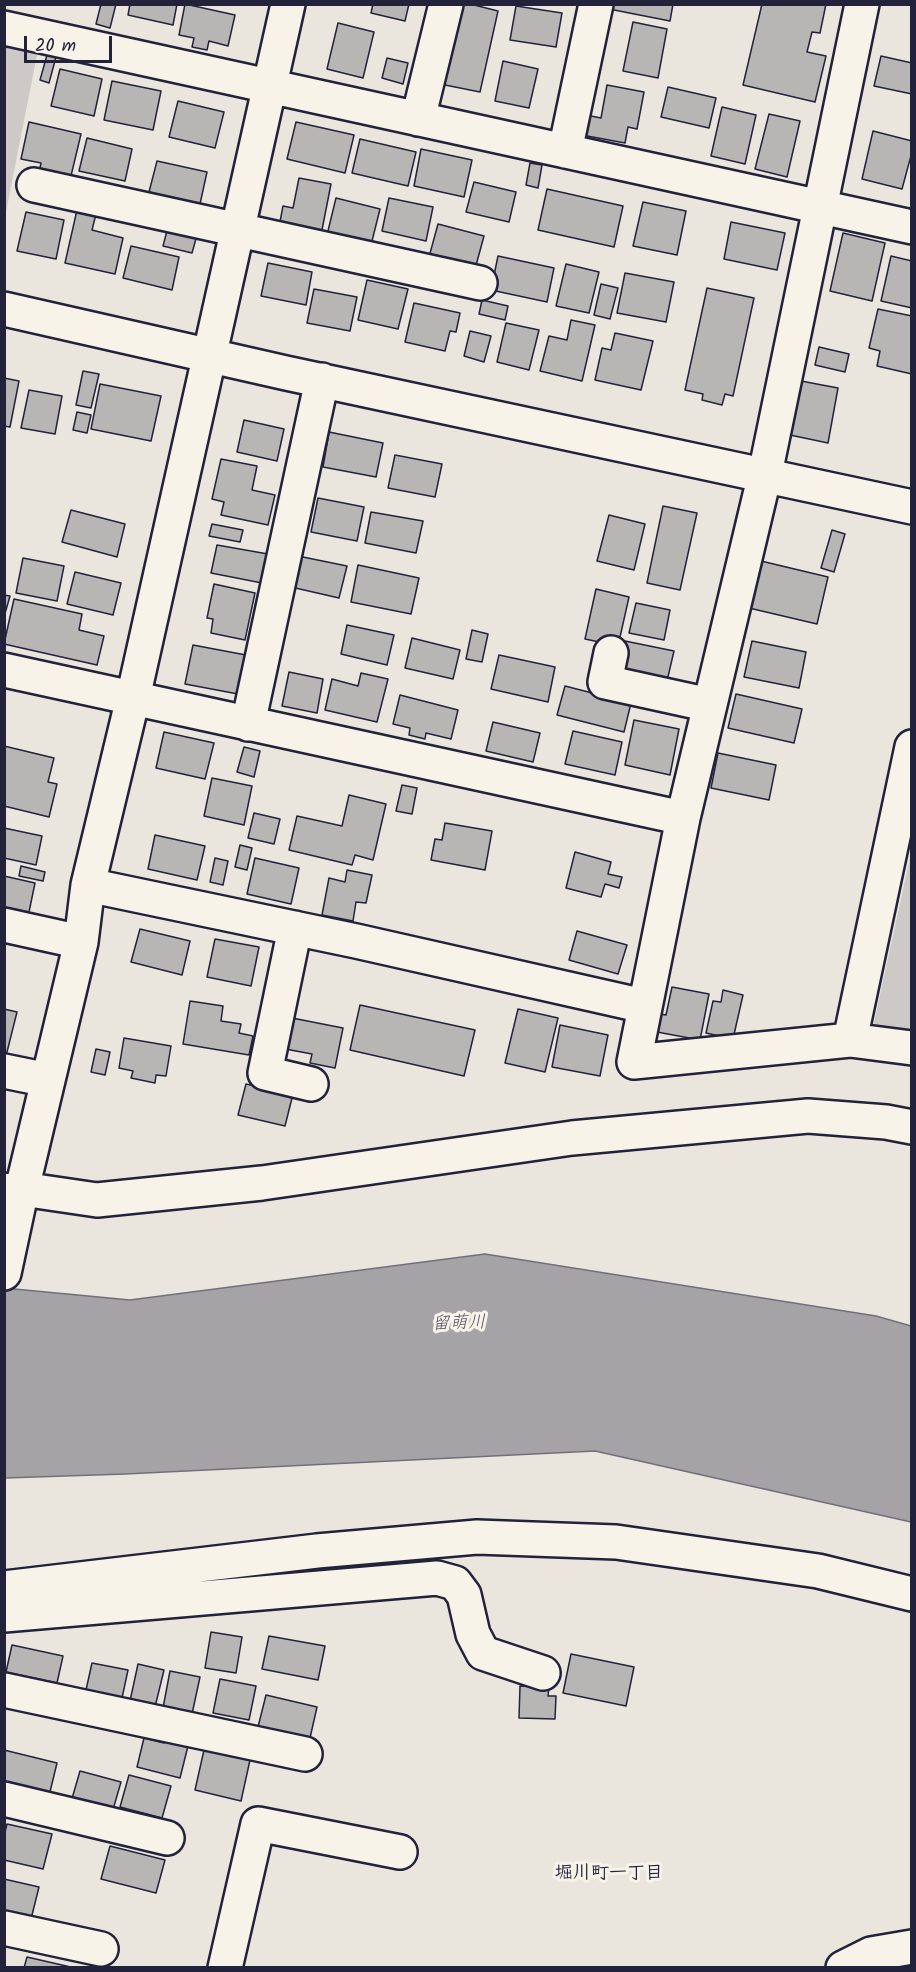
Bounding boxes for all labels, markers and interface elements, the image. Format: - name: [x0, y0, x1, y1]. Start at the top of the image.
- scale bar: [27, 24, 116, 62]
- text: 20 m: [35, 32, 76, 61]
- water label: 留萌川: [432, 1313, 486, 1337]
- district label: 堀川町一丁目: [555, 1864, 663, 1886]

